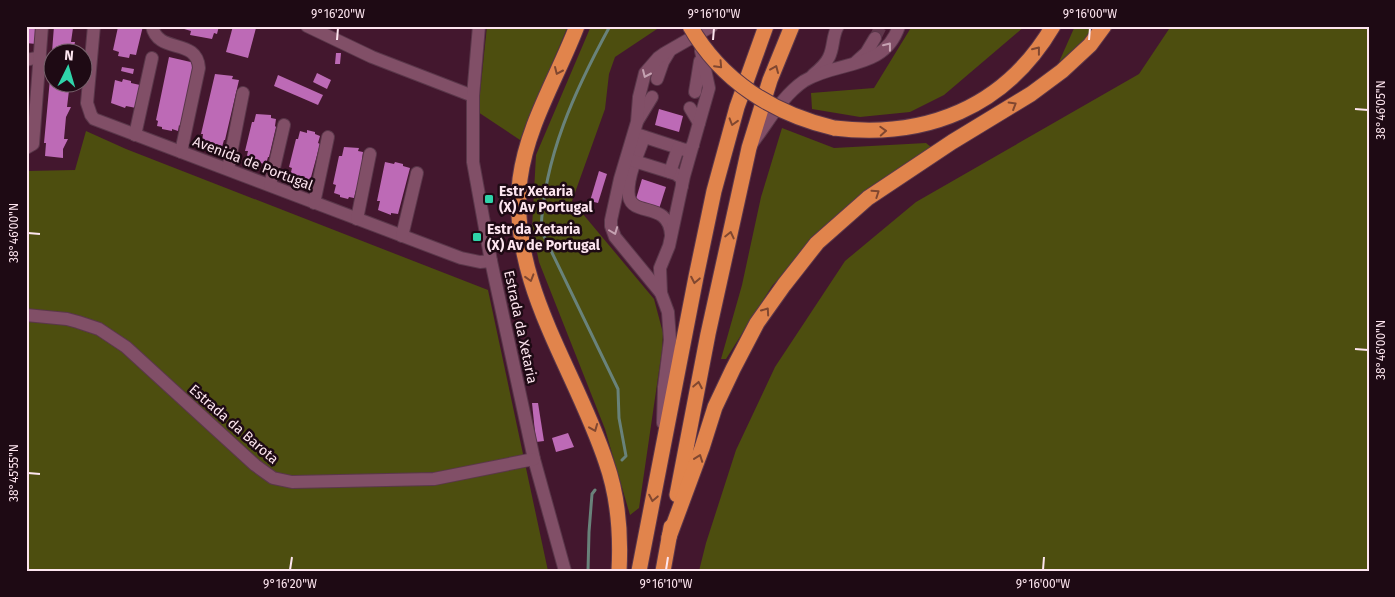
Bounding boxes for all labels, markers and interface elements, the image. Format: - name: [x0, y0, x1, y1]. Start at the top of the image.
- text: 9°16'20"W: [311, 7, 365, 21]
- text: 9°16'10"W: [687, 7, 741, 21]
- text: 9°16'00"W: [1063, 7, 1117, 21]
- north arrow: [42, 42, 92, 92]
- one-way arrow: [882, 42, 891, 51]
- text: N: [64, 47, 74, 64]
- one-way arrow: [1032, 47, 1040, 56]
- one-way arrow: [713, 59, 722, 68]
- one-way arrow: [769, 65, 780, 74]
- one-way arrow: [553, 66, 564, 75]
- one-way arrow: [642, 69, 652, 78]
- text: 38°46'05"N: [1374, 80, 1388, 140]
- one-way arrow: [1007, 102, 1016, 111]
- one-way arrow: [728, 117, 738, 125]
- one-way arrow: [879, 125, 887, 136]
- street label: Avenida de Portugal: [190, 133, 315, 194]
- place label: Estr Xetaria (X) Av Portugal: [499, 183, 593, 216]
- one-way arrow: [870, 190, 880, 199]
- marker: Estr Xetaria (X) Av Portugal: [483, 193, 495, 205]
- text: 38°46'00"N: [7, 203, 21, 263]
- place label: Estr da Xetaria (X) Av de Portugal: [487, 221, 601, 254]
- one-way arrow: [608, 226, 618, 235]
- marker: Estr da Xetaria (X) Av de Portugal: [471, 231, 483, 243]
- one-way arrow: [724, 231, 735, 240]
- street label: Estrada da Xetaria: [500, 269, 541, 385]
- one-way arrow: [525, 273, 535, 282]
- one-way arrow: [691, 276, 701, 284]
- one-way arrow: [760, 307, 769, 316]
- text: 38°46'00"N: [1374, 320, 1388, 380]
- street label: Estrada da Barota: [186, 381, 282, 468]
- one-way arrow: [693, 381, 703, 390]
- one-way arrow: [588, 424, 598, 432]
- text: 38°45'55"N: [7, 444, 21, 502]
- one-way arrow: [693, 454, 703, 463]
- one-way arrow: [649, 494, 659, 503]
- text: 9°16'20"W: [263, 577, 317, 591]
- text: 9°16'10"W: [639, 577, 693, 591]
- text: 9°16'00"W: [1016, 577, 1070, 591]

